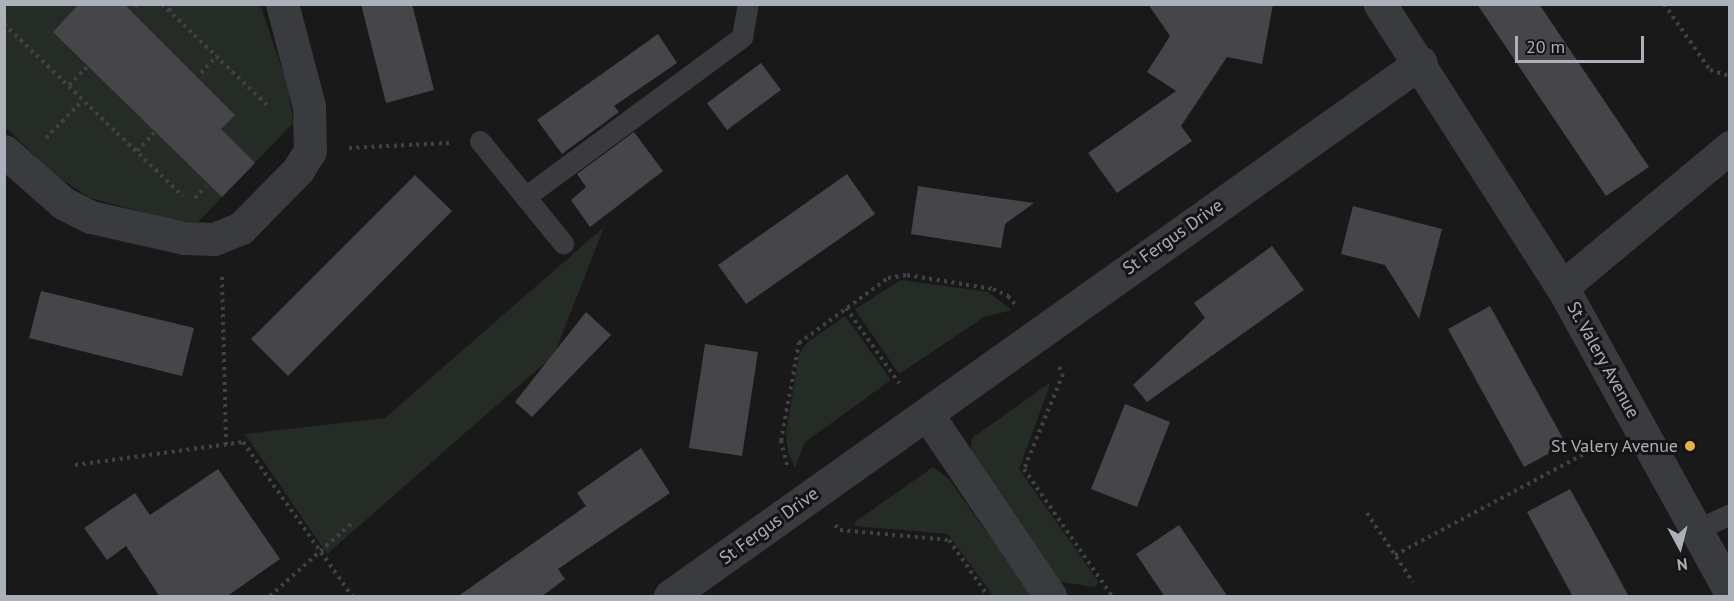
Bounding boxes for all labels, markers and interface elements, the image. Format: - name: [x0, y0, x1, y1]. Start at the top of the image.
- scale bar: [1518, 24, 1647, 62]
- text: 20 m: [1526, 35, 1565, 58]
- street label: St Fergus Drive: [1119, 195, 1227, 279]
- street label: St. Valery Avenue: [1561, 297, 1645, 423]
- place label: St Valery Avenue: [1549, 435, 1678, 457]
- marker: St Valery Avenue: [1683, 439, 1697, 453]
- street label: St Fergus Drive: [715, 483, 823, 569]
- north arrow: [1650, 517, 1710, 577]
- text: N: [1676, 554, 1689, 575]

